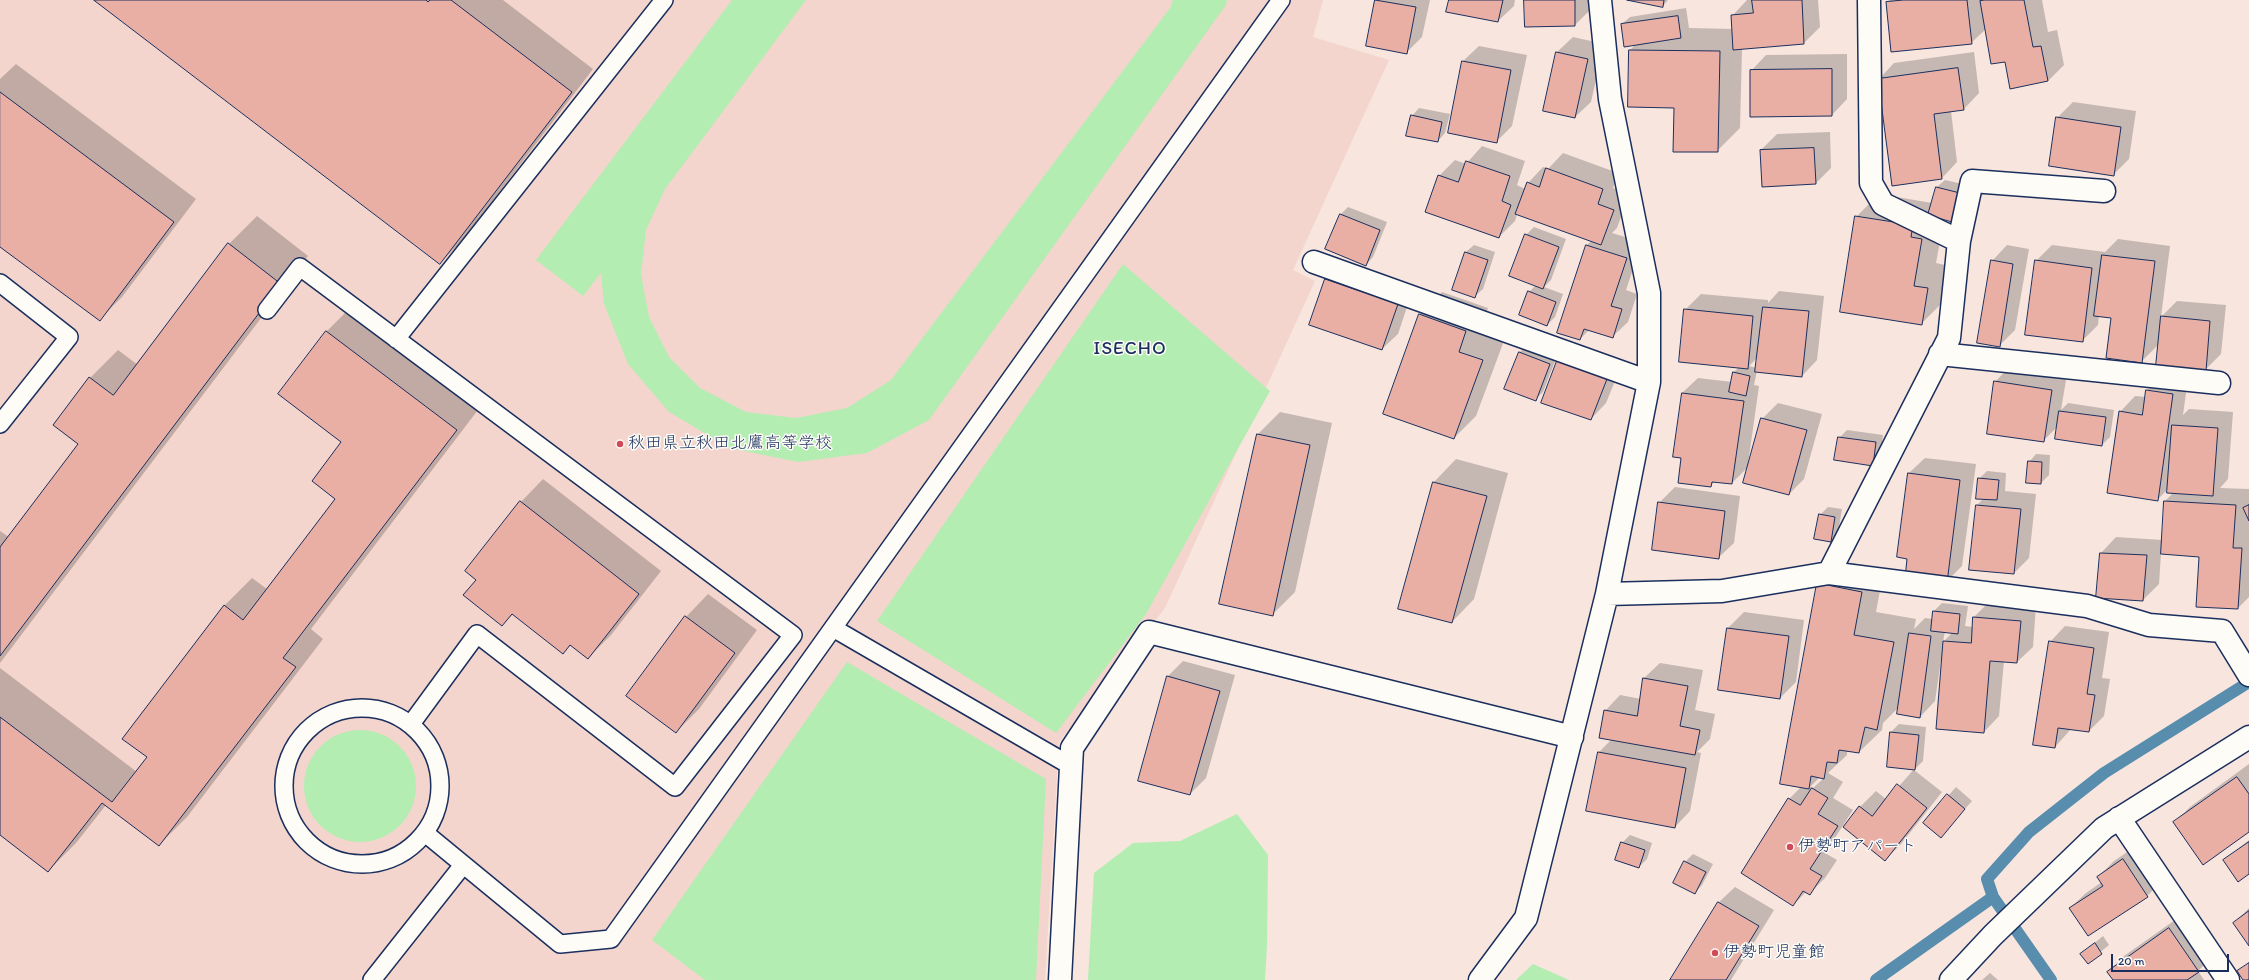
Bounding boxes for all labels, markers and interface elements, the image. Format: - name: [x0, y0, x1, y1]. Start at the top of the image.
- district label: ISECHO: [1093, 338, 1167, 360]
- place label: 秋田県立秋田北鷹高等学校: [628, 434, 832, 454]
- marker: 秋田県立秋田北鷹高等学校: [615, 439, 625, 449]
- place label: 伊勢町アパート: [1798, 837, 1917, 857]
- marker: 伊勢町アパート: [1785, 842, 1795, 852]
- place label: 伊勢町児童館: [1723, 943, 1825, 963]
- scale bar: [2113, 946, 2231, 972]
- marker: 伊勢町児童館: [1710, 948, 1720, 958]
- text: 20 m: [2118, 954, 2145, 968]

